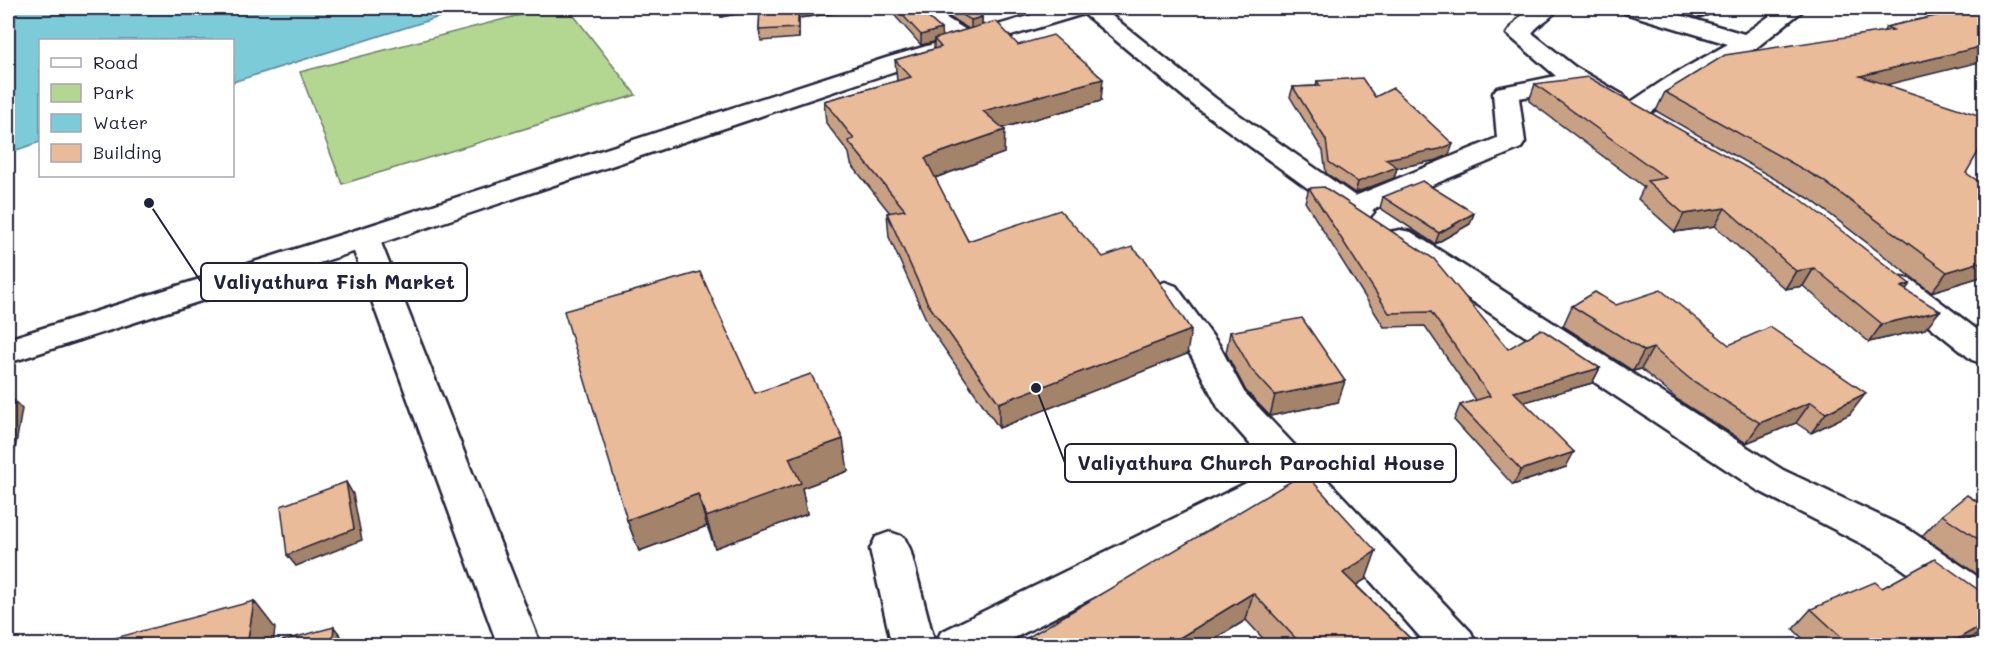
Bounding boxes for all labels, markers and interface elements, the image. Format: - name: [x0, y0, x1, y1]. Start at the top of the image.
- legend: [39, 39, 234, 177]
- text: Road: [93, 50, 138, 74]
- text: Park: [93, 80, 134, 104]
- text: Water: [93, 110, 148, 134]
- text: Building: [93, 140, 161, 164]
- callout: Valiyathura Fish Market: [201, 263, 467, 301]
- text: Valiyathura Fish Market: [213, 268, 455, 294]
- callout: Valiyathura Church Parochial House: [1065, 444, 1456, 482]
- text: Valiyathura Church Parochial House: [1077, 449, 1445, 475]

